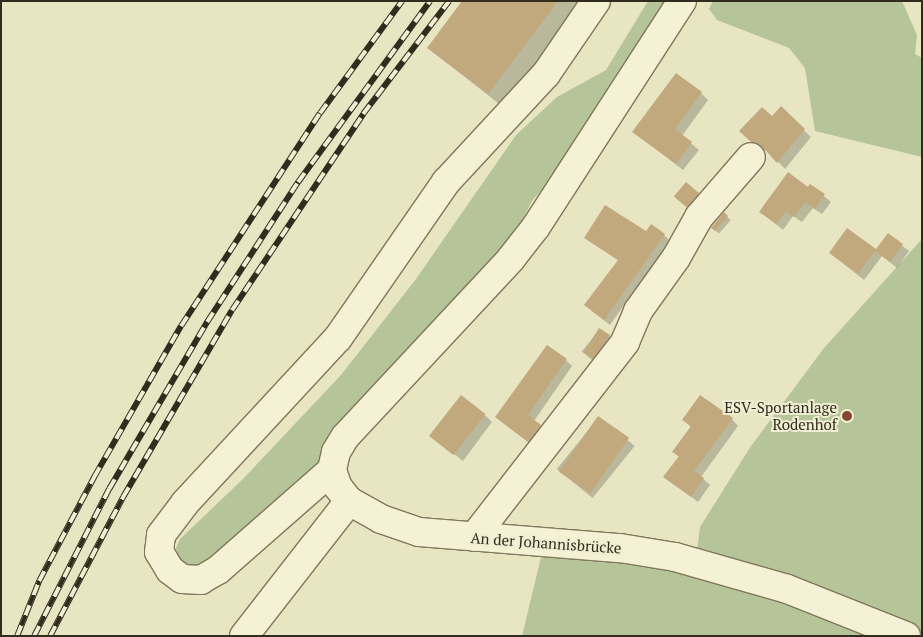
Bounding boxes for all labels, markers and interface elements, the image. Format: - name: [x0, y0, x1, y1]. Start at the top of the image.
- place label: ESV-Sportanlage Rodenhof: [724, 398, 837, 433]
- marker: ESV-Sportanlage Rodenhof: [841, 410, 853, 422]
- street label: An der Johannisbrücke: [470, 529, 622, 557]

